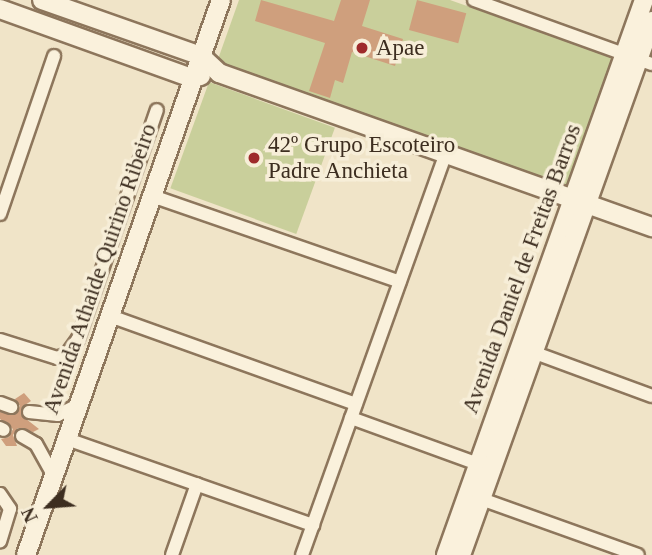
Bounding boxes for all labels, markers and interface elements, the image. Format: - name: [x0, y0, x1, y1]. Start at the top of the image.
- place label: Apae: [376, 34, 425, 62]
- marker: Apae: [354, 40, 370, 56]
- street label: Avenida Athaide Quirino Ribeiro: [37, 119, 163, 419]
- street label: Avenida Daniel de Freitas Barros: [457, 120, 587, 418]
- place label: 42º Grupo Escoteiro Padre Anchieta: [268, 131, 455, 185]
- marker: 42º Grupo Escoteiro Padre Anchieta: [246, 150, 262, 166]
- north arrow: [14, 471, 84, 541]
- text: N: [17, 504, 42, 526]

